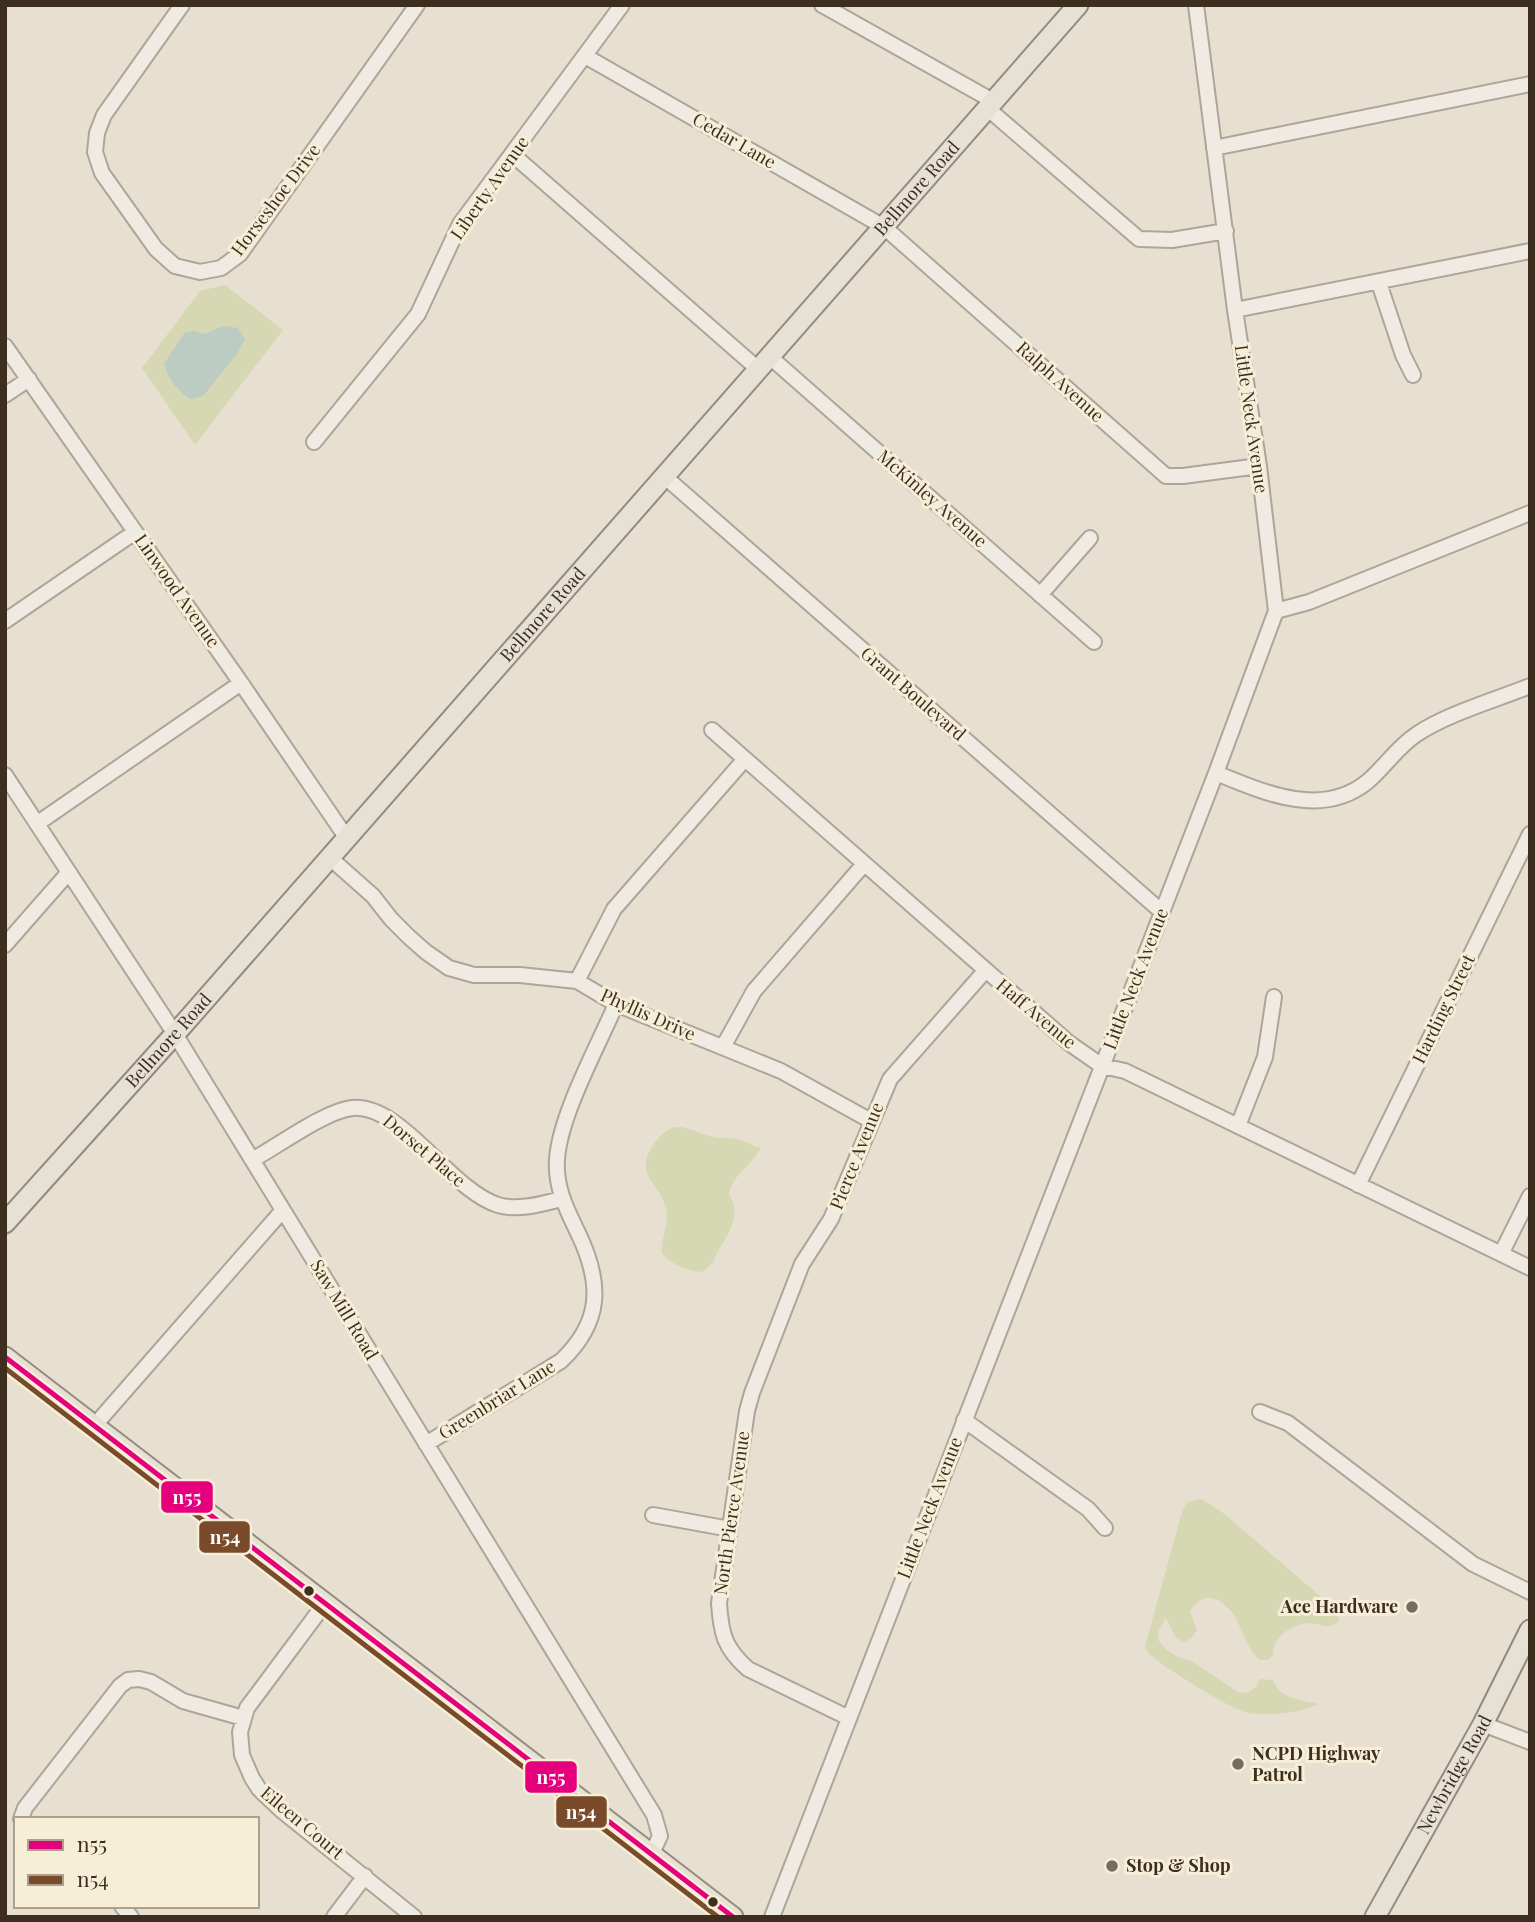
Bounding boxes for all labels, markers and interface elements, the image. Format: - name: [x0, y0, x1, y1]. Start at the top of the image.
- street label: Cedar Lane: [688, 107, 781, 174]
- street label: Liberty Avenue: [445, 131, 534, 244]
- street label: Bellmore Road: [868, 135, 965, 240]
- street label: Horseshoe Drive: [225, 138, 325, 260]
- street label: Ralph Avenue: [1012, 336, 1110, 427]
- street label: Little Neck Avenue: [1230, 343, 1274, 495]
- street label: McKinley Avenue: [873, 444, 992, 552]
- street label: Linwood Avenue: [130, 529, 226, 652]
- street label: Bellmore Road: [494, 561, 591, 667]
- street label: Grant Boulevard: [856, 641, 972, 746]
- street label: Little Neck Avenue: [1097, 904, 1173, 1053]
- street label: Harding Street: [1406, 949, 1480, 1067]
- street label: Haff Avenue: [992, 973, 1082, 1054]
- street label: Phyllis Drive: [597, 982, 700, 1046]
- street label: Bellmore Road: [119, 987, 217, 1092]
- street label: Pierce Avenue: [824, 1098, 888, 1213]
- street label: Dorset Place: [378, 1109, 471, 1192]
- street label: Saw Mill Road: [305, 1255, 385, 1365]
- street label: Greenbriar Lane: [434, 1354, 559, 1445]
- street label: North Pierce Avenue: [708, 1429, 754, 1596]
- street label: Little Neck Avenue: [891, 1433, 967, 1582]
- line badge: n55: [160, 1480, 214, 1514]
- text: n55: [172, 1483, 202, 1509]
- line badge: n54: [198, 1520, 251, 1554]
- text: n54: [210, 1523, 240, 1549]
- unlabelled marker: [302, 1584, 316, 1598]
- place label: Ace Hardware: [1280, 1594, 1398, 1618]
- marker: Ace Hardware: [1404, 1599, 1420, 1615]
- street label: Newbridge Road: [1411, 1710, 1497, 1838]
- place label: NCPD Highway Patrol: [1252, 1741, 1381, 1786]
- marker: NCPD Highway Patrol: [1230, 1756, 1246, 1772]
- line badge: n55: [524, 1760, 578, 1794]
- text: n55: [536, 1763, 566, 1789]
- street label: Eileen Court: [256, 1780, 350, 1865]
- line badge: n54: [555, 1795, 608, 1829]
- text: n54: [566, 1798, 596, 1824]
- legend: [14, 1817, 259, 1908]
- text: n55: [77, 1829, 107, 1857]
- place label: Stop & Shop: [1126, 1853, 1231, 1877]
- marker: Stop & Shop: [1104, 1858, 1120, 1874]
- text: n54: [77, 1864, 109, 1892]
- unlabelled marker: [706, 1895, 720, 1909]

